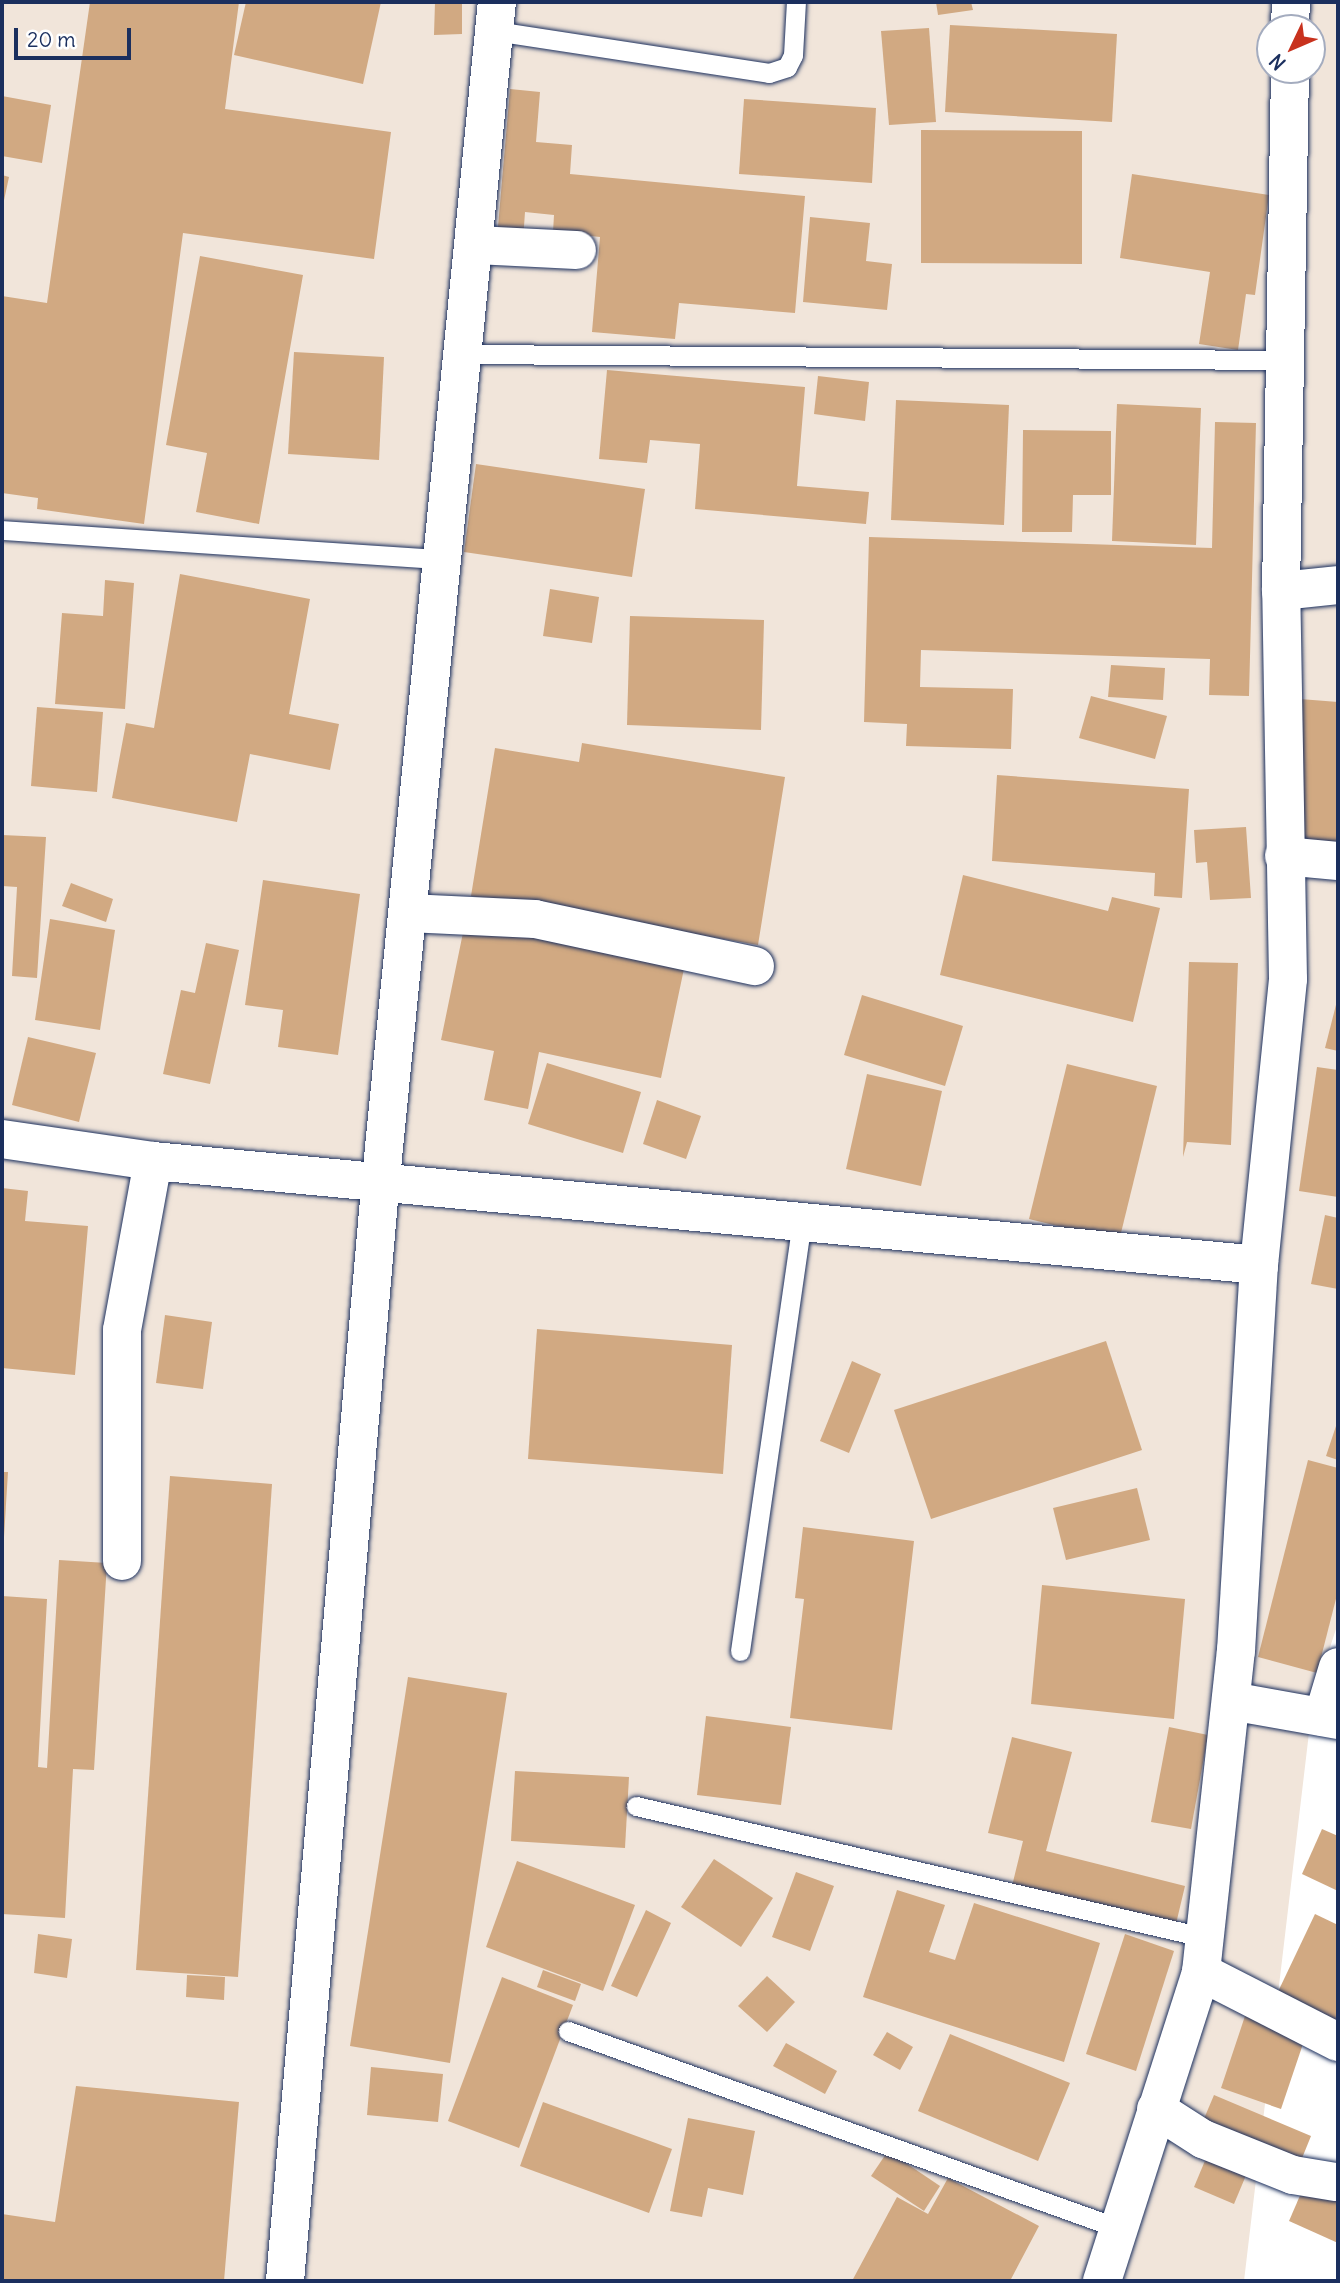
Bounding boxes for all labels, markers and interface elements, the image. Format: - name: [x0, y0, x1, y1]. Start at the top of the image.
- scale bar: [18, 14, 135, 58]
- north arrow: [1256, 14, 1326, 84]
- text: 20 m: [27, 26, 76, 53]
- text: N: [1264, 49, 1291, 75]

